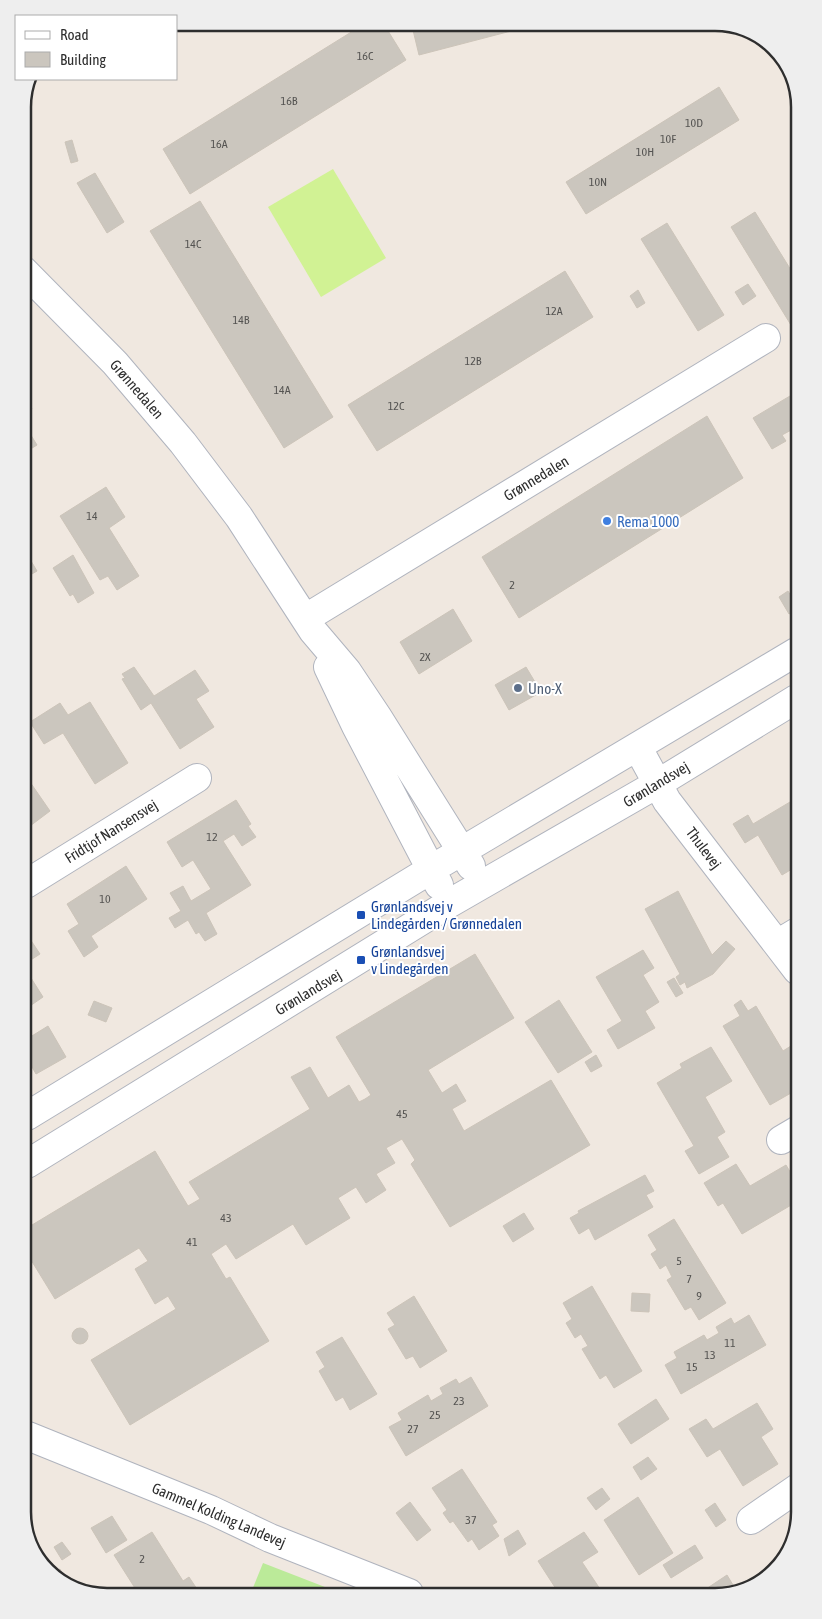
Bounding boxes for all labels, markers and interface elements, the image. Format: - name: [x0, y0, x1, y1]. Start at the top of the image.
- legend: [15, 15, 178, 80]
- text: Road: [60, 26, 89, 43]
- house number: 16C: [357, 49, 374, 63]
- text: Building: [60, 51, 106, 68]
- house number: 16B: [281, 94, 298, 108]
- house number: 10D: [685, 116, 703, 130]
- house number: 10F: [660, 132, 676, 146]
- house number: 16A: [210, 137, 228, 151]
- house number: 10H: [636, 145, 654, 159]
- house number: 10N: [589, 175, 607, 189]
- house number: 14C: [185, 237, 202, 251]
- house number: 12A: [545, 304, 563, 318]
- house number: 14B: [233, 313, 250, 327]
- house number: 12B: [465, 354, 482, 368]
- street label: Grønnedalen: [107, 356, 167, 422]
- house number: 14A: [273, 383, 291, 397]
- house number: 12C: [388, 399, 405, 413]
- street label: Grønnedalen: [500, 452, 572, 504]
- house number: 14: [86, 509, 98, 523]
- place label: Rema 1000: [617, 513, 679, 530]
- marker: Rema 1000: [601, 515, 613, 527]
- house number: 2: [509, 578, 515, 592]
- house number: 2X: [419, 650, 431, 664]
- place label: Uno-X: [528, 680, 562, 697]
- marker: Uno-X: [512, 682, 524, 694]
- street label: Grønlandsvej: [620, 758, 692, 810]
- street label: Fridtjof Nansensvej: [62, 796, 160, 866]
- street label: Thulevej: [683, 824, 725, 872]
- house number: 12: [206, 830, 218, 844]
- house number: 10: [99, 892, 111, 906]
- place label: Grønlandsvej v Lindegården / Grønnedalen: [371, 898, 522, 932]
- marker: Grønlandsvej v Lindegården / Grønnedalen: [355, 909, 367, 921]
- place label: Grønlandsvej v Lindegården: [371, 943, 448, 977]
- marker: Grønlandsvej v Lindegården: [355, 954, 367, 966]
- street label: Grønlandsvej: [272, 966, 344, 1018]
- house number: 45: [396, 1107, 408, 1121]
- house number: 43: [220, 1211, 232, 1225]
- house number: 41: [186, 1235, 198, 1249]
- house number: 5: [676, 1254, 682, 1268]
- house number: 7: [686, 1272, 692, 1286]
- house number: 9: [696, 1289, 702, 1303]
- house number: 11: [724, 1336, 736, 1350]
- house number: 13: [704, 1348, 716, 1362]
- house number: 15: [686, 1360, 698, 1374]
- house number: 23: [453, 1394, 465, 1408]
- house number: 25: [429, 1408, 441, 1422]
- house number: 27: [407, 1422, 419, 1436]
- street label: Gammel Kolding Landevej: [150, 1479, 288, 1551]
- house number: 37: [465, 1513, 477, 1527]
- house number: 2: [139, 1552, 145, 1566]

